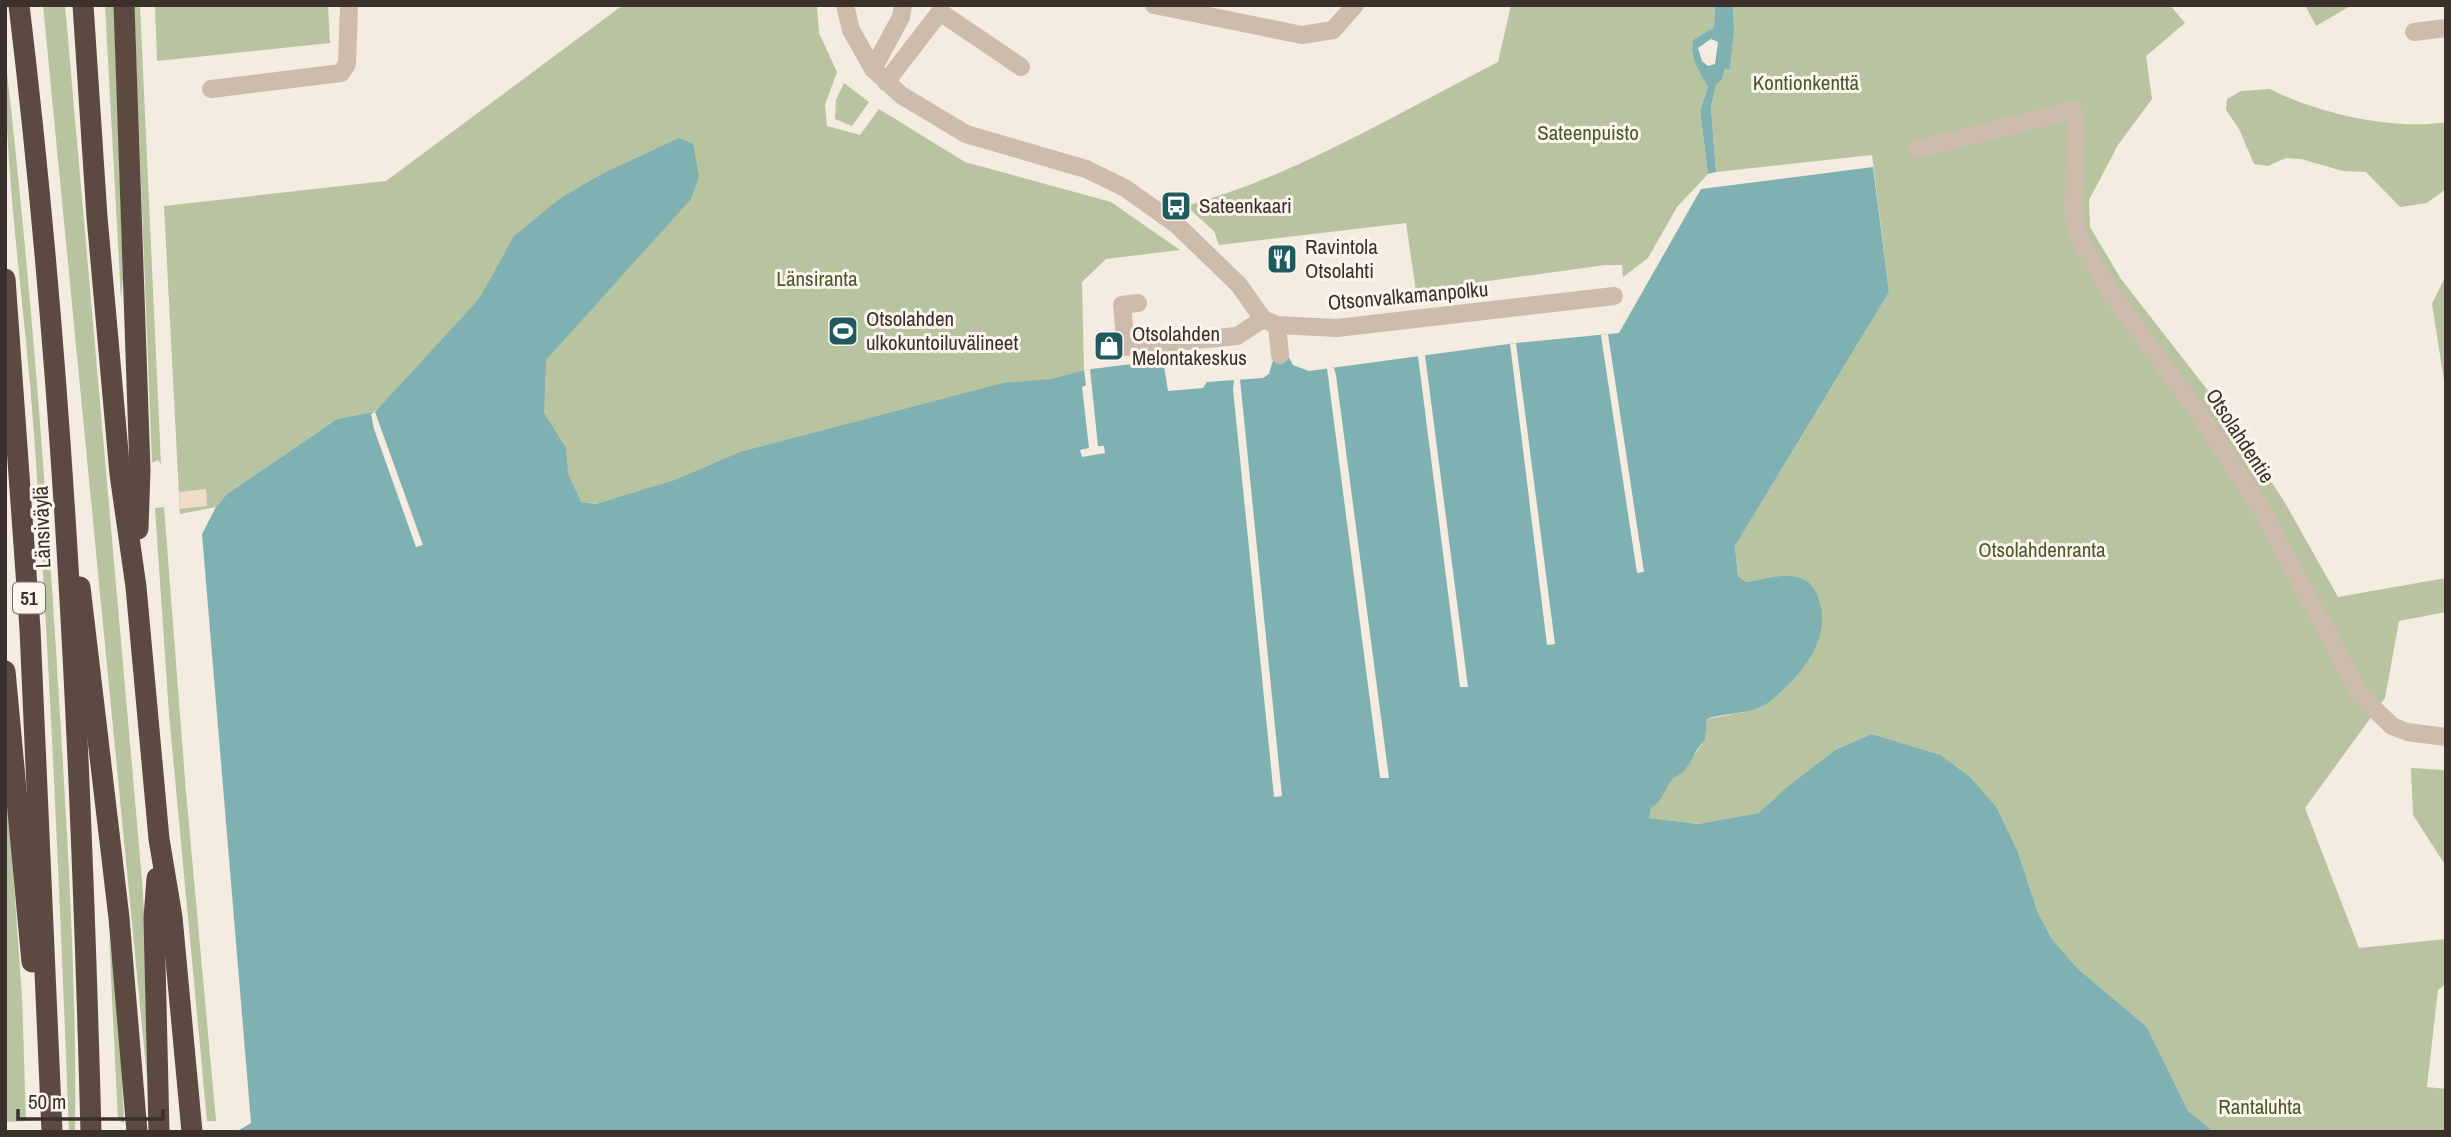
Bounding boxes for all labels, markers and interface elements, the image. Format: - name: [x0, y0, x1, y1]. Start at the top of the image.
- park label: Kontionkenttä: [1753, 68, 1860, 97]
- park label: Sateenpuisto: [1537, 118, 1639, 147]
- bus stop icon: Sateenkaari: [1159, 189, 1193, 223]
- place label: Sateenkaari: [1199, 191, 1292, 220]
- place label: Ravintola Otsolahti: [1305, 232, 1378, 285]
- restaurant icon: Ravintola Otsolahti: [1265, 242, 1299, 276]
- park label: Länsiranta: [776, 264, 858, 293]
- street label: Otsonvalkamanpolku: [1327, 274, 1489, 317]
- place label: Otsolahden ulkokuntoiluvälineet: [866, 304, 1018, 357]
- sports icon: Otsolahden ulkokuntoiluvälineet: [826, 314, 860, 348]
- place label: Otsolahden Melontakeskus: [1132, 319, 1247, 372]
- shop icon: Otsolahden Melontakeskus: [1092, 329, 1126, 363]
- street label: Otsolahdentie: [2199, 383, 2282, 489]
- street label: Länsiväylä: [26, 485, 57, 569]
- park label: Otsolahdenranta: [1978, 535, 2106, 564]
- road number: 51: [13, 582, 45, 614]
- scale bar: [18, 1078, 163, 1122]
- text: 50 m: [28, 1087, 66, 1116]
- park label: Rantaluhta: [2218, 1092, 2302, 1121]

